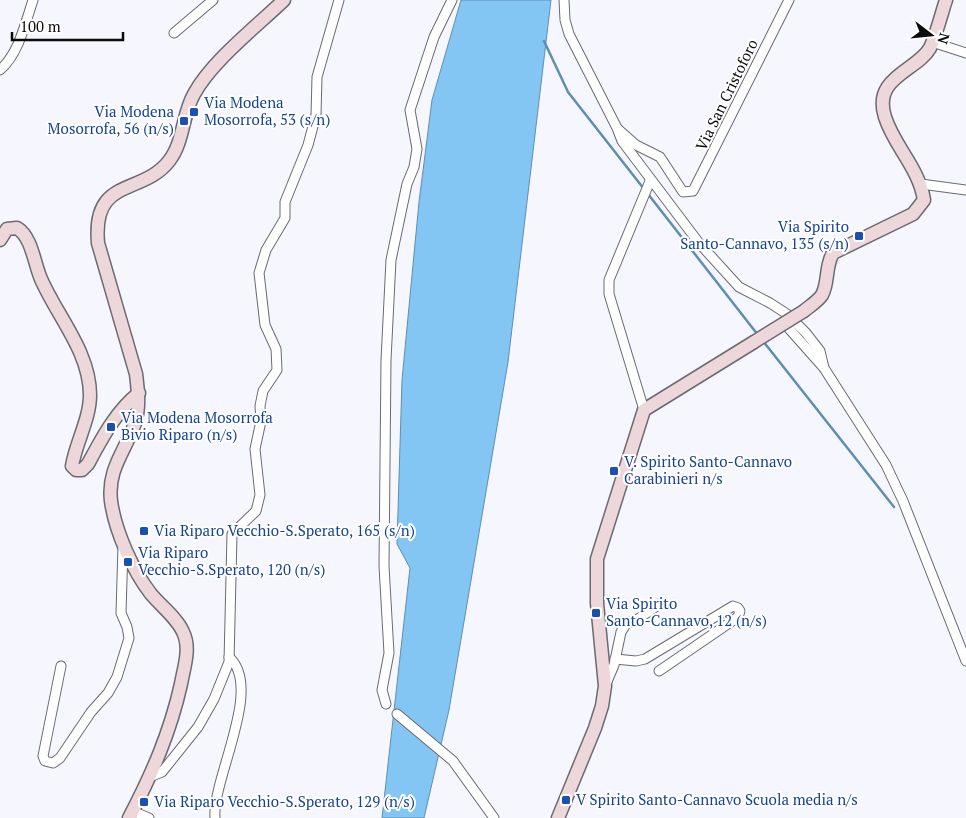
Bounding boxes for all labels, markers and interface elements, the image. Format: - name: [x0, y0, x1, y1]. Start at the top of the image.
- scale bar: [12, 10, 124, 42]
- north arrow: [906, 10, 956, 60]
- text: 100 m: [20, 16, 61, 36]
- text: N: [933, 31, 955, 47]
- street label: Via San Cristoforo: [690, 35, 762, 154]
- place label: Via Modena Mosorrofa, 53 (s/n): [204, 92, 330, 129]
- place label: Via Modena Mosorrofa, 56 (n/s): [48, 101, 174, 138]
- marker: Via Modena Mosorrofa, 53 (s/n): [188, 106, 200, 118]
- marker: Via Modena Mosorrofa, 56 (n/s): [178, 115, 190, 127]
- place label: Via Spirito Santo-Cannavo, 135 (s/n): [680, 216, 849, 253]
- marker: Via Spirito Santo-Cannavo, 135 (s/n): [853, 230, 865, 242]
- place label: Via Modena Mosorrofa Bivio Riparo (n/s): [121, 407, 273, 444]
- marker: Via Modena Mosorrofa Bivio Riparo (n/s): [105, 421, 117, 433]
- place label: V. Spirito Santo-Cannavo Carabinieri n/s: [624, 451, 792, 488]
- marker: V. Spirito Santo-Cannavo Carabinieri n/s: [608, 465, 620, 477]
- place label: Via Riparo Vecchio-S.Sperato, 165 (s/n): [154, 520, 415, 540]
- marker: Via Riparo Vecchio-S.Sperato, 165 (s/n): [138, 525, 150, 537]
- place label: Via Riparo Vecchio-S.Sperato, 120 (n/s): [138, 542, 325, 579]
- marker: Via Riparo Vecchio-S.Sperato, 120 (n/s): [122, 556, 134, 568]
- place label: Via Spirito Santo-Cannavo, 12 (n/s): [606, 593, 767, 630]
- marker: Via Spirito Santo-Cannavo, 12 (n/s): [590, 607, 602, 619]
- place label: V Spirito Santo-Cannavo Scuola media n/s: [576, 789, 858, 809]
- place label: Via Riparo Vecchio-S.Sperato, 129 (n/s): [154, 791, 415, 811]
- marker: V Spirito Santo-Cannavo Scuola media n/s: [560, 794, 572, 806]
- marker: Via Riparo Vecchio-S.Sperato, 129 (n/s): [138, 796, 150, 808]

